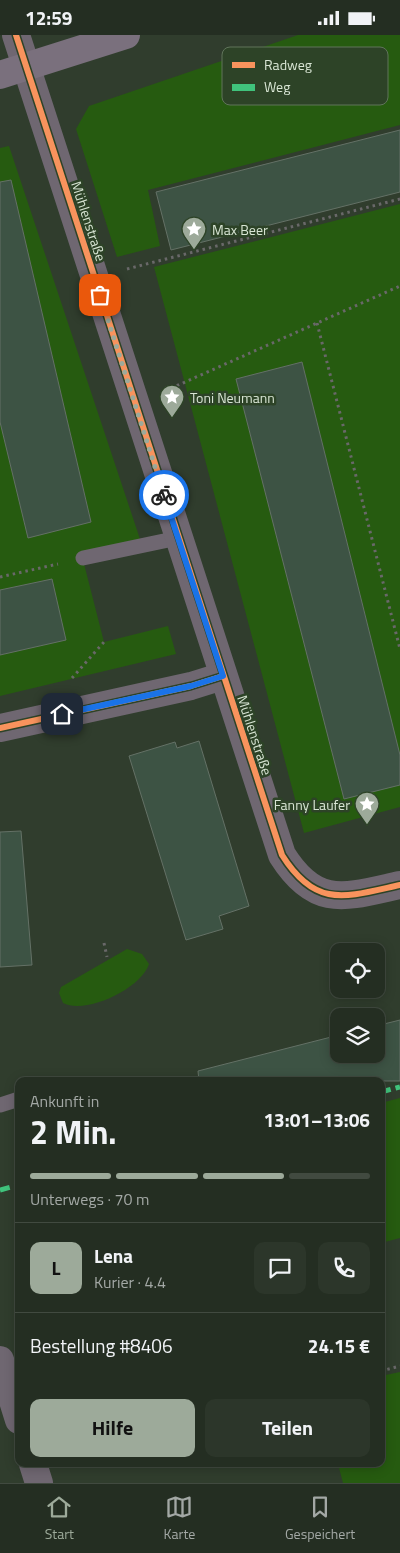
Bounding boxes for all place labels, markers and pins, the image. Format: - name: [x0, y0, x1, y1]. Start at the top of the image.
- place icon: Max Beer: [181, 216, 207, 250]
- place label: Max Beer: [212, 219, 268, 240]
- pin: [79, 274, 121, 316]
- place icon: Toni Neumann: [159, 384, 185, 418]
- place label: Toni Neumann: [190, 387, 275, 408]
- pin: [41, 693, 83, 735]
- place icon: Fanny Laufer: [354, 791, 380, 825]
- place label: Fanny Laufer: [274, 794, 350, 815]

